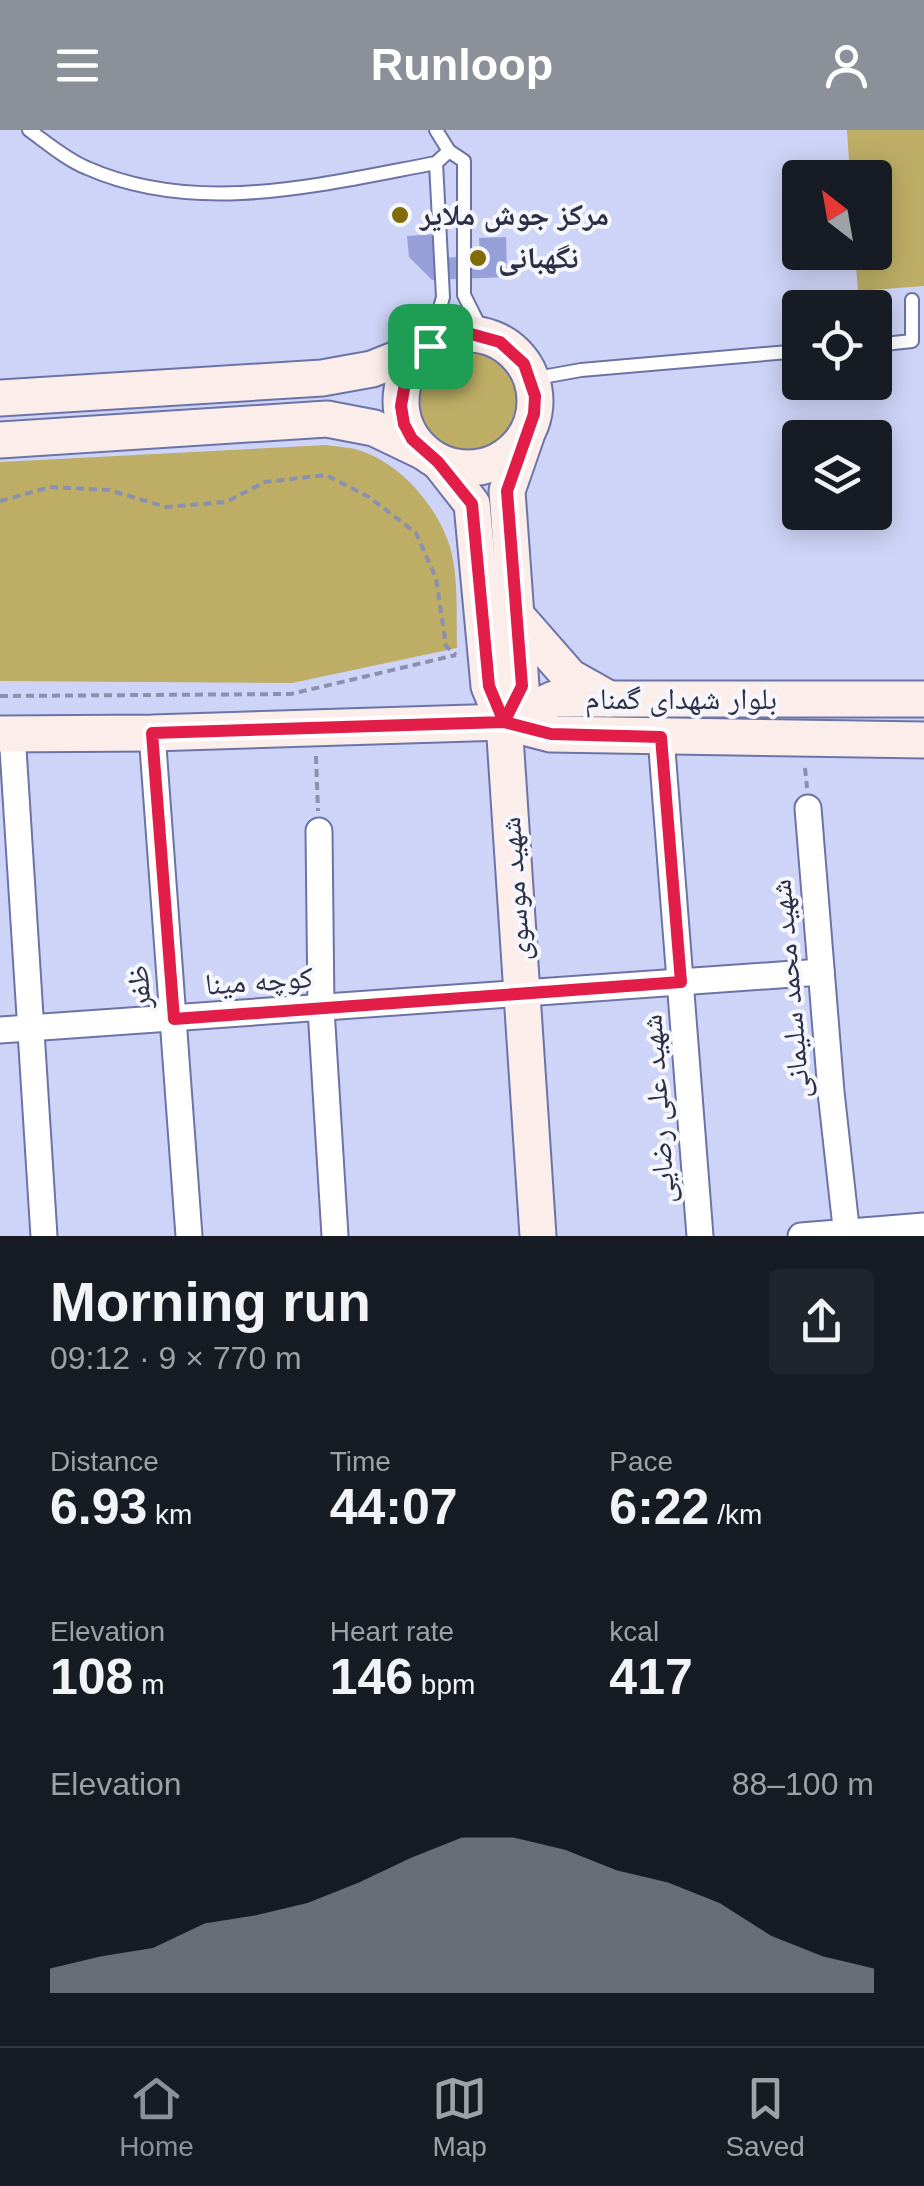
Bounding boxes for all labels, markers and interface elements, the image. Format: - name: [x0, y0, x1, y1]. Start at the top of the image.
- icon: menu: [50, 38, 105, 93]
- icon: person: [819, 38, 874, 93]
- text: Runloop: [371, 39, 553, 90]
- north arrow: [782, 160, 892, 270]
- map controls: [782, 160, 892, 530]
- place label: مرکز جوش ملایر: [418, 198, 609, 233]
- marker: مرکز جوش ملایر: [389, 204, 411, 226]
- place label: نگهبانی: [498, 241, 579, 276]
- marker: نگهبانی: [467, 247, 489, 269]
- button: locate: [782, 290, 892, 400]
- pin: [388, 304, 473, 389]
- icon: arrive: [403, 319, 458, 374]
- button: layers: [782, 420, 892, 530]
- street label: بلوار شهدای گمنام: [585, 682, 777, 718]
- street label: شهید موسوی: [493, 816, 538, 962]
- street label: شهید محمد سلیمانی: [763, 878, 818, 1100]
- street label: کوچه مینا: [204, 960, 314, 1002]
- street label: ظفر: [121, 964, 157, 1011]
- street label: شهید علی رضایی: [634, 1013, 683, 1205]
- button: share: [769, 1269, 874, 1374]
- text: Morning run: [50, 1271, 371, 1333]
- text: 09:12 · 9 × 770 m: [50, 1340, 302, 1376]
- text: Distance: [50, 1446, 159, 1477]
- text: Time: [330, 1446, 391, 1477]
- text: Pace: [609, 1446, 673, 1477]
- text: 6.93: [50, 1479, 147, 1535]
- text: 44:07: [330, 1479, 458, 1535]
- text: 6:22: [609, 1479, 709, 1535]
- text: km: [147, 1499, 192, 1530]
- text: /km: [709, 1499, 762, 1530]
- text: Elevation: [50, 1616, 165, 1647]
- text: Heart rate: [330, 1616, 454, 1647]
- text: kcal: [609, 1616, 659, 1647]
- text: 108: [50, 1649, 133, 1705]
- text: 146: [330, 1649, 413, 1705]
- text: 417: [609, 1649, 693, 1705]
- text: m: [133, 1669, 165, 1700]
- text: bpm: [413, 1669, 475, 1700]
- text: Elevation: [50, 1766, 182, 1802]
- text: 88–100 m: [732, 1766, 874, 1802]
- tab: Home: [119, 2071, 194, 2163]
- tab: Map: [432, 2071, 487, 2163]
- tab: Saved: [725, 2071, 805, 2163]

